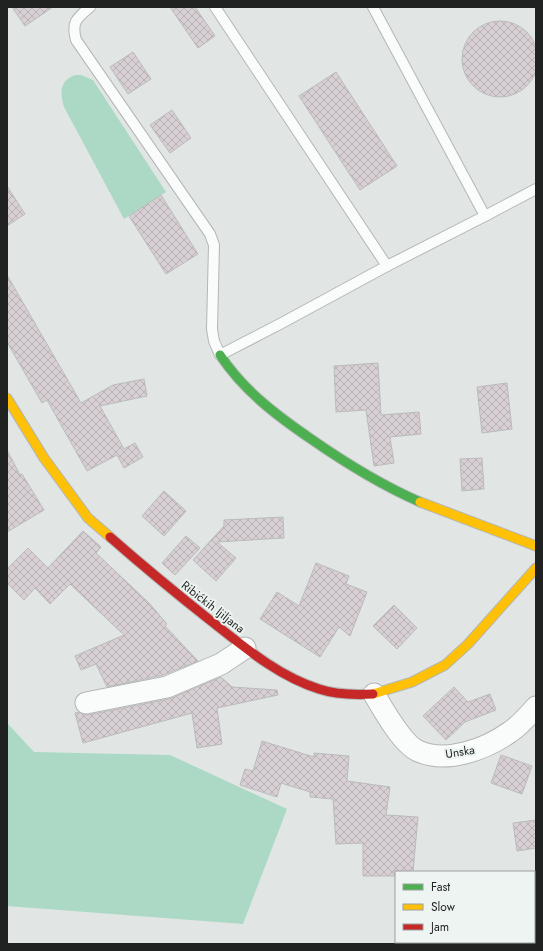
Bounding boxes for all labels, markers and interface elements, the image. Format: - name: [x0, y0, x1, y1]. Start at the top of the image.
- street label: Ribićkih ljiljana: [177, 576, 249, 638]
- street label: Unska: [444, 741, 476, 763]
- legend: [395, 871, 535, 943]
- text: Fast: [431, 878, 450, 896]
- text: Slow: [431, 898, 456, 916]
- text: Jam: [429, 918, 449, 936]

